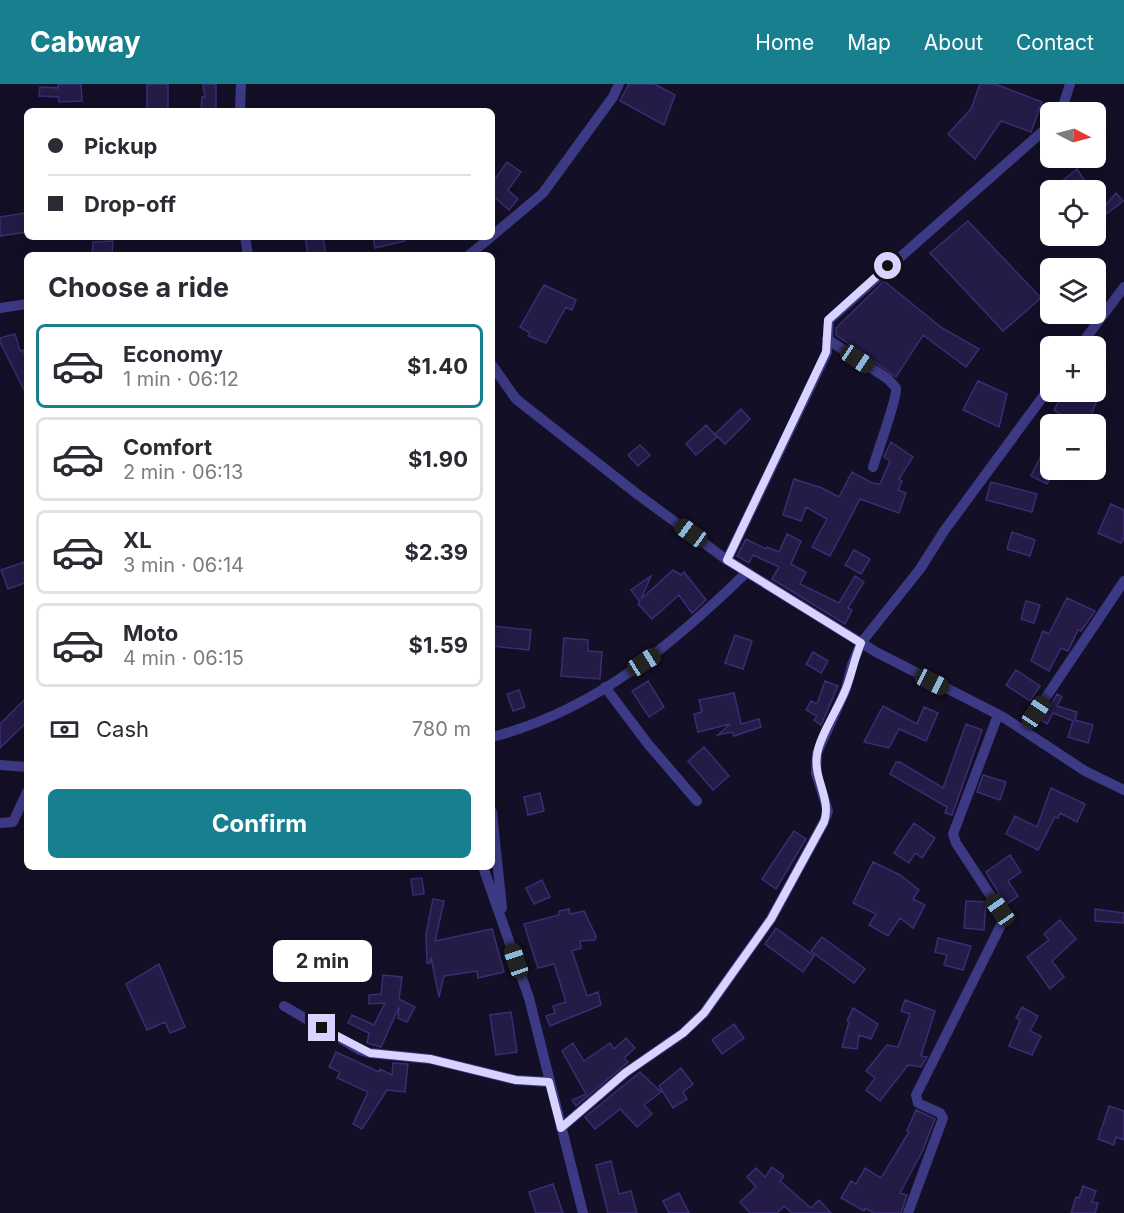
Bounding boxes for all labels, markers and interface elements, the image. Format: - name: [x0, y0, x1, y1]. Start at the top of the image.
- text: Cabway: [30, 25, 141, 59]
- text: Home: [755, 30, 814, 55]
- text: Map: [847, 30, 891, 55]
- text: About: [924, 30, 983, 55]
- text: Contact: [1016, 30, 1094, 55]
- north arrow: [1040, 102, 1106, 168]
- map controls: [1040, 102, 1106, 480]
- text: Pickup: [84, 133, 158, 159]
- button: locate: [1040, 180, 1106, 246]
- text: Drop-off: [84, 191, 176, 217]
- route start: [874, 252, 901, 279]
- button: layers: [1040, 258, 1106, 324]
- text: Choose a ride: [48, 271, 229, 304]
- button: +: [1040, 336, 1106, 402]
- icon: car: [51, 339, 105, 393]
- text: Economy: [123, 341, 223, 367]
- car: [837, 341, 877, 377]
- text: $1.40: [407, 353, 468, 379]
- text: 1 min · 06:12: [123, 367, 239, 391]
- button: −: [1040, 414, 1106, 480]
- icon: car: [51, 432, 105, 486]
- text: Comfort: [123, 434, 212, 460]
- text: $1.90: [408, 446, 468, 472]
- text: 2 min · 06:13: [123, 460, 243, 484]
- car: [671, 515, 711, 551]
- icon: car: [51, 525, 105, 579]
- text: XL: [123, 527, 152, 553]
- text: $2.39: [404, 539, 468, 565]
- text: 3 min · 06:14: [123, 553, 244, 577]
- icon: car: [51, 618, 105, 672]
- text: Moto: [123, 620, 178, 646]
- text: $1.59: [409, 632, 468, 658]
- car: [624, 645, 664, 679]
- text: 4 min · 06:15: [123, 646, 244, 670]
- car: [912, 666, 952, 698]
- car: [1018, 692, 1054, 732]
- icon: cash: [48, 713, 81, 746]
- text: Cash: [96, 716, 149, 742]
- text: 780 m: [412, 717, 471, 741]
- button: Confirm: [48, 789, 471, 858]
- car: [982, 890, 1018, 930]
- callout: 2 min: [272, 941, 372, 983]
- car: [502, 941, 530, 981]
- text: 2 min: [296, 949, 349, 973]
- route end: [308, 1014, 335, 1041]

